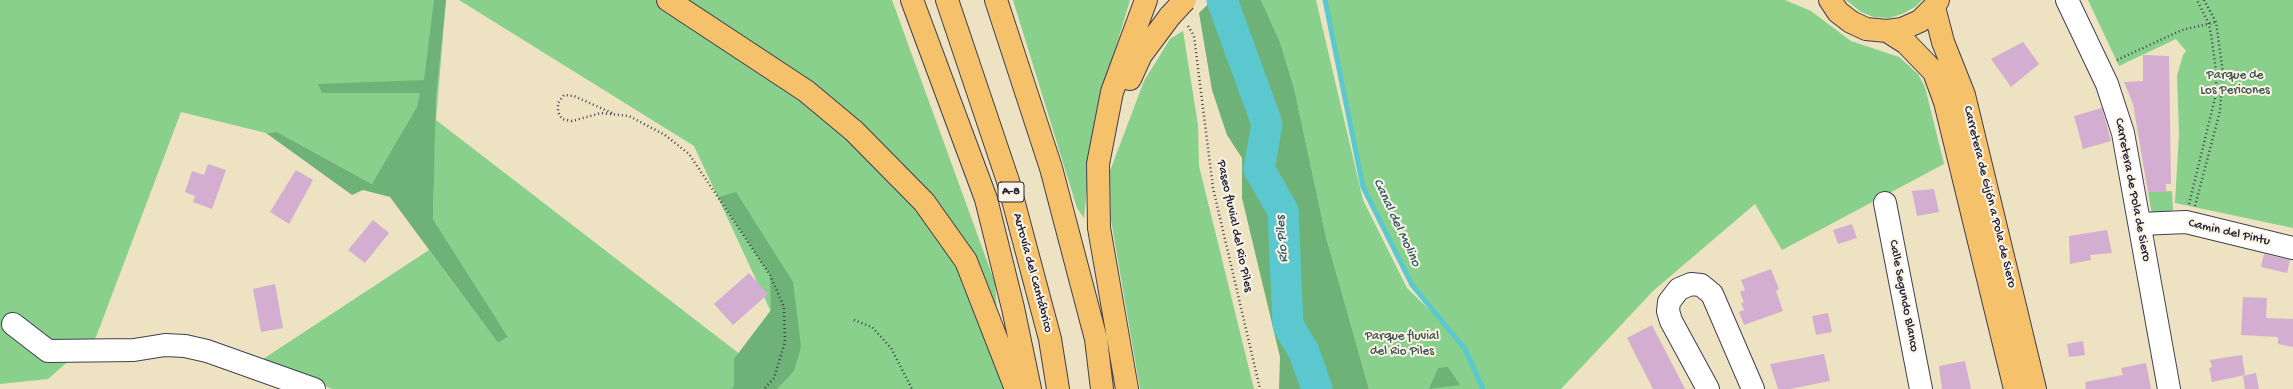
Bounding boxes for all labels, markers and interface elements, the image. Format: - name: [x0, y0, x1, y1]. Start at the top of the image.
- park label: Parque de Los Pericones: [2200, 68, 2270, 99]
- street label: Carretera de Gijón a Pola de Siero: [1959, 104, 2019, 290]
- street label: Carretera de Pola de Siero: [2110, 117, 2154, 263]
- street label: Paseo fluvial del Rio Piles: [1212, 159, 1256, 293]
- water label: Canal del Molino: [1368, 176, 1424, 270]
- road number: A-8: [998, 182, 1024, 202]
- street label: Autovía del Cantábrico: [1009, 211, 1055, 335]
- water label: Río Piles: [1273, 215, 1293, 263]
- street label: Camin del Pintu: [2187, 216, 2271, 250]
- street label: Calle Segundo Blanco: [1884, 239, 1922, 353]
- park label: Parque fluvial del Rio Piles: [1365, 329, 1439, 360]

